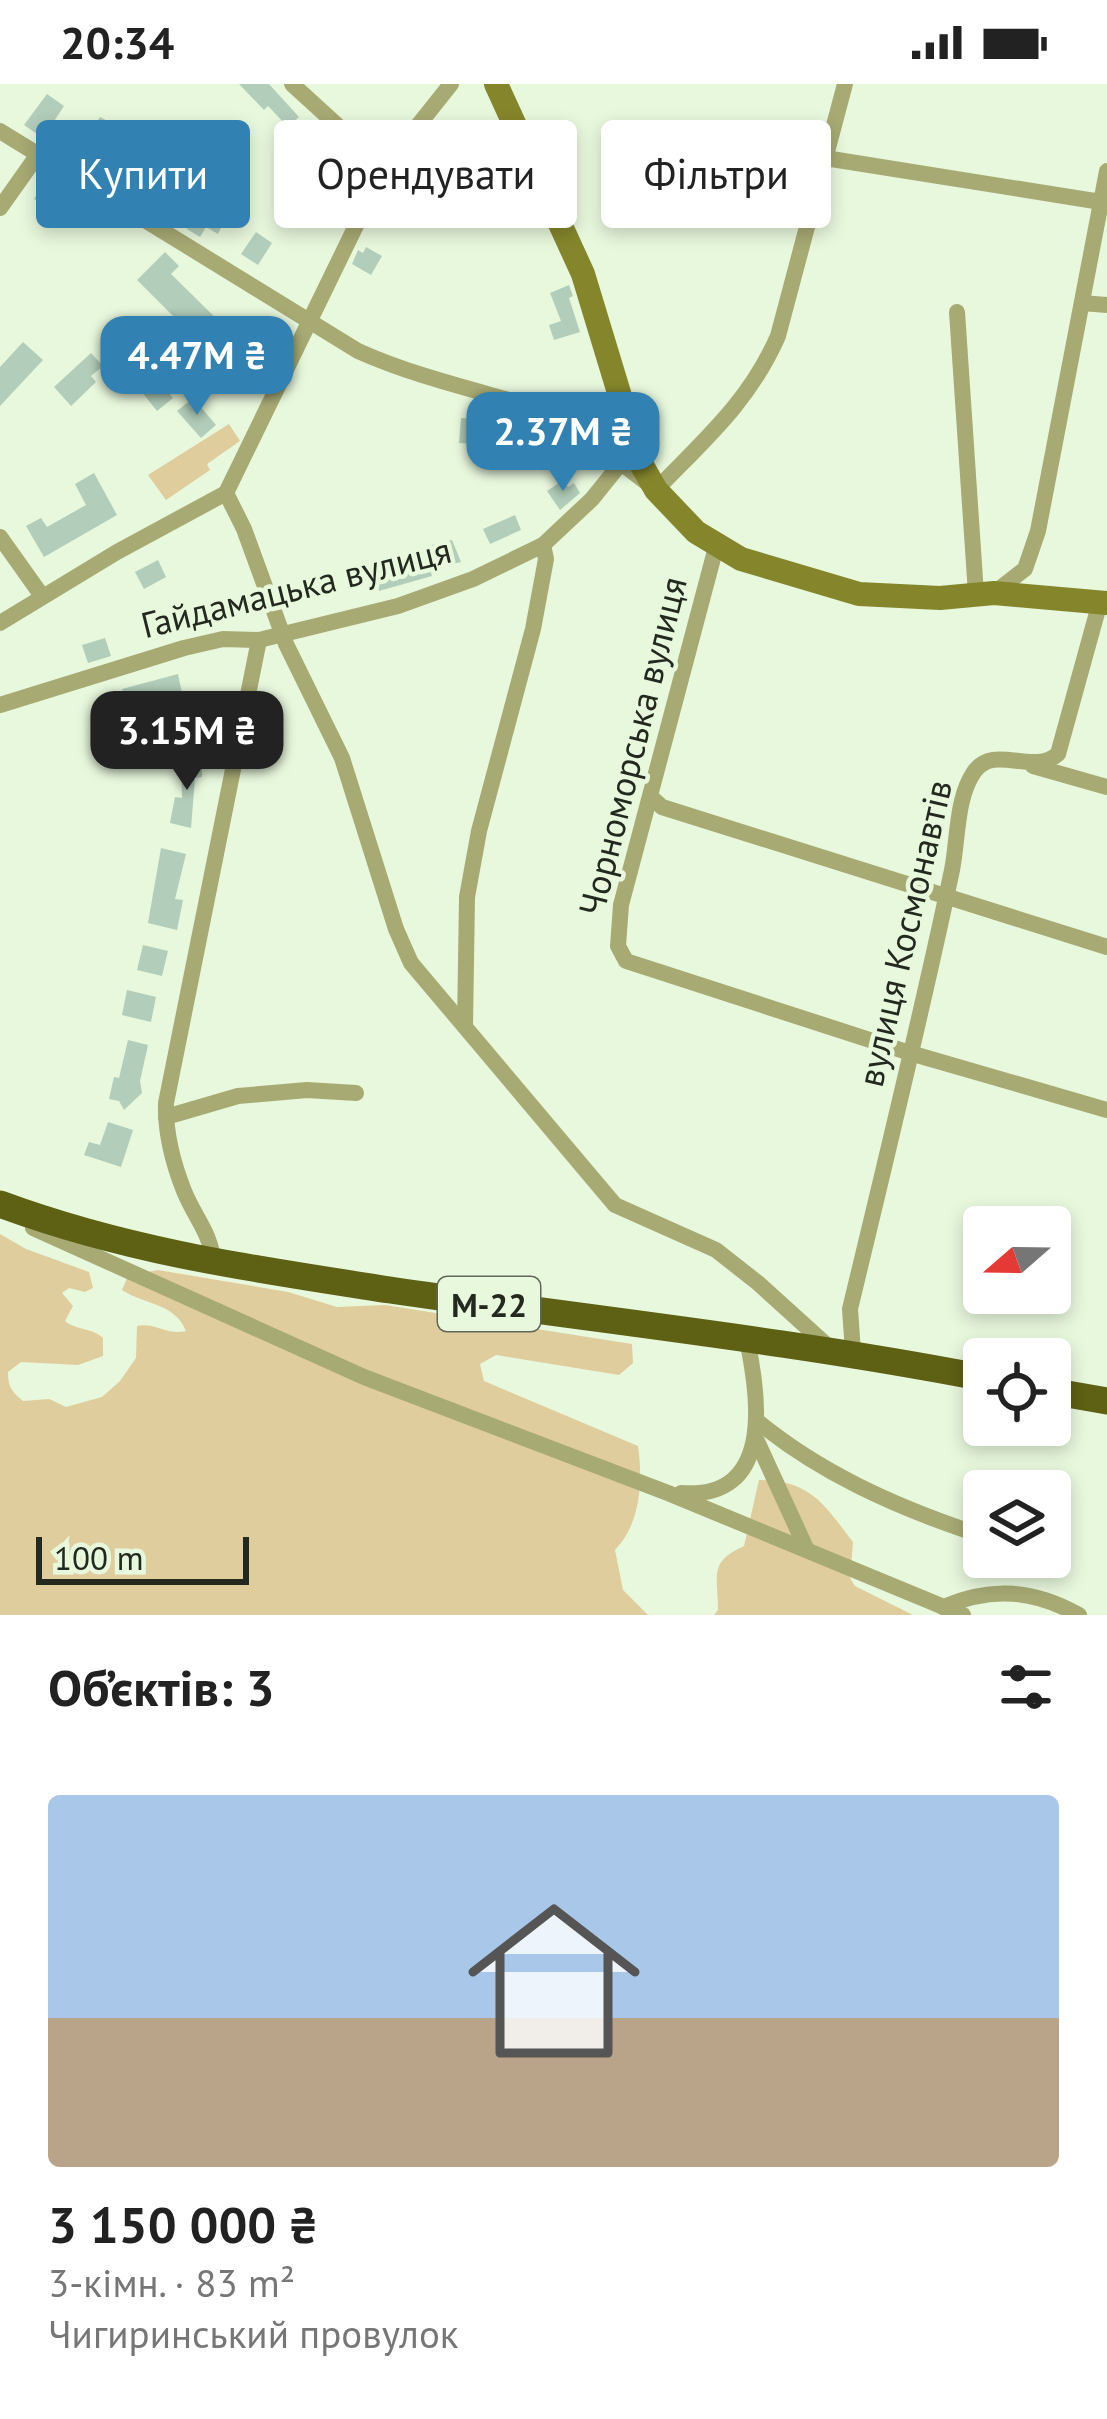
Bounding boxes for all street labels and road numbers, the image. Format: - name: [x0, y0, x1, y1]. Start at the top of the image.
- street label: Гайдамацька вулиця: [136, 526, 456, 648]
- street label: Чорноморська вулиця: [567, 572, 697, 920]
- street label: вулиця Космонавтів: [846, 775, 962, 1091]
- road number: М-22: [438, 1277, 540, 1331]

